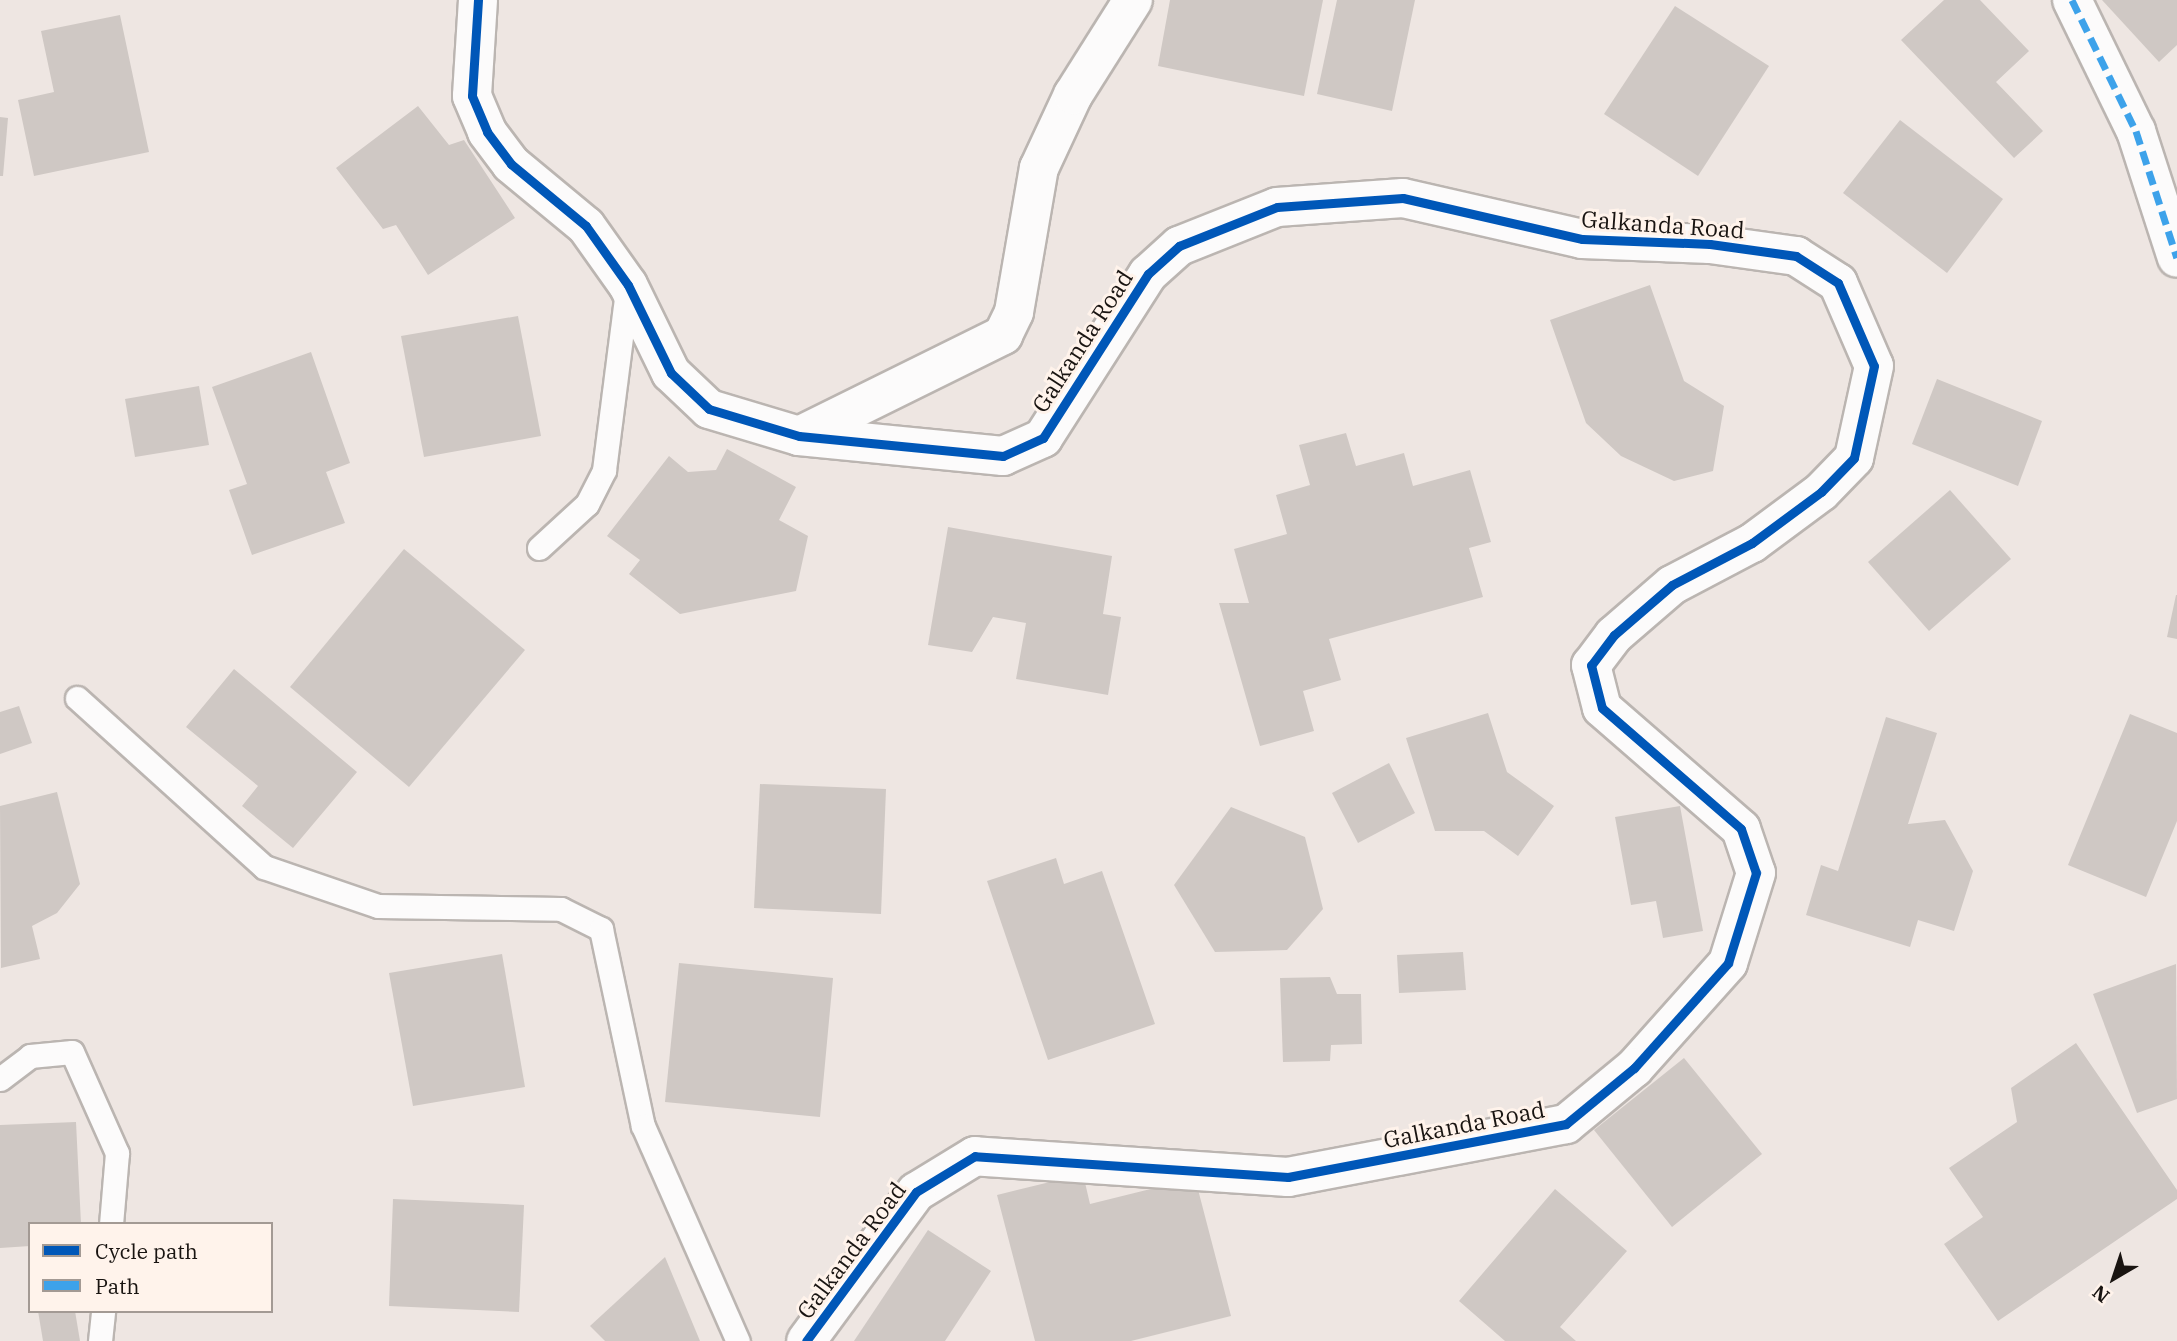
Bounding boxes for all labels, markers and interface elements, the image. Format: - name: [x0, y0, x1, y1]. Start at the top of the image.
- street label: Galkanda Road: [1580, 205, 1746, 243]
- street label: Galkanda Road: [1026, 265, 1138, 417]
- street label: Galkanda Road: [1381, 1095, 1547, 1153]
- street label: Galkanda Road: [791, 1176, 911, 1324]
- legend: [28, 1222, 273, 1313]
- text: Cycle path: [95, 1237, 198, 1265]
- north arrow: [2079, 1243, 2149, 1313]
- text: Path: [95, 1272, 140, 1300]
- text: N: [2087, 1280, 2114, 1308]

